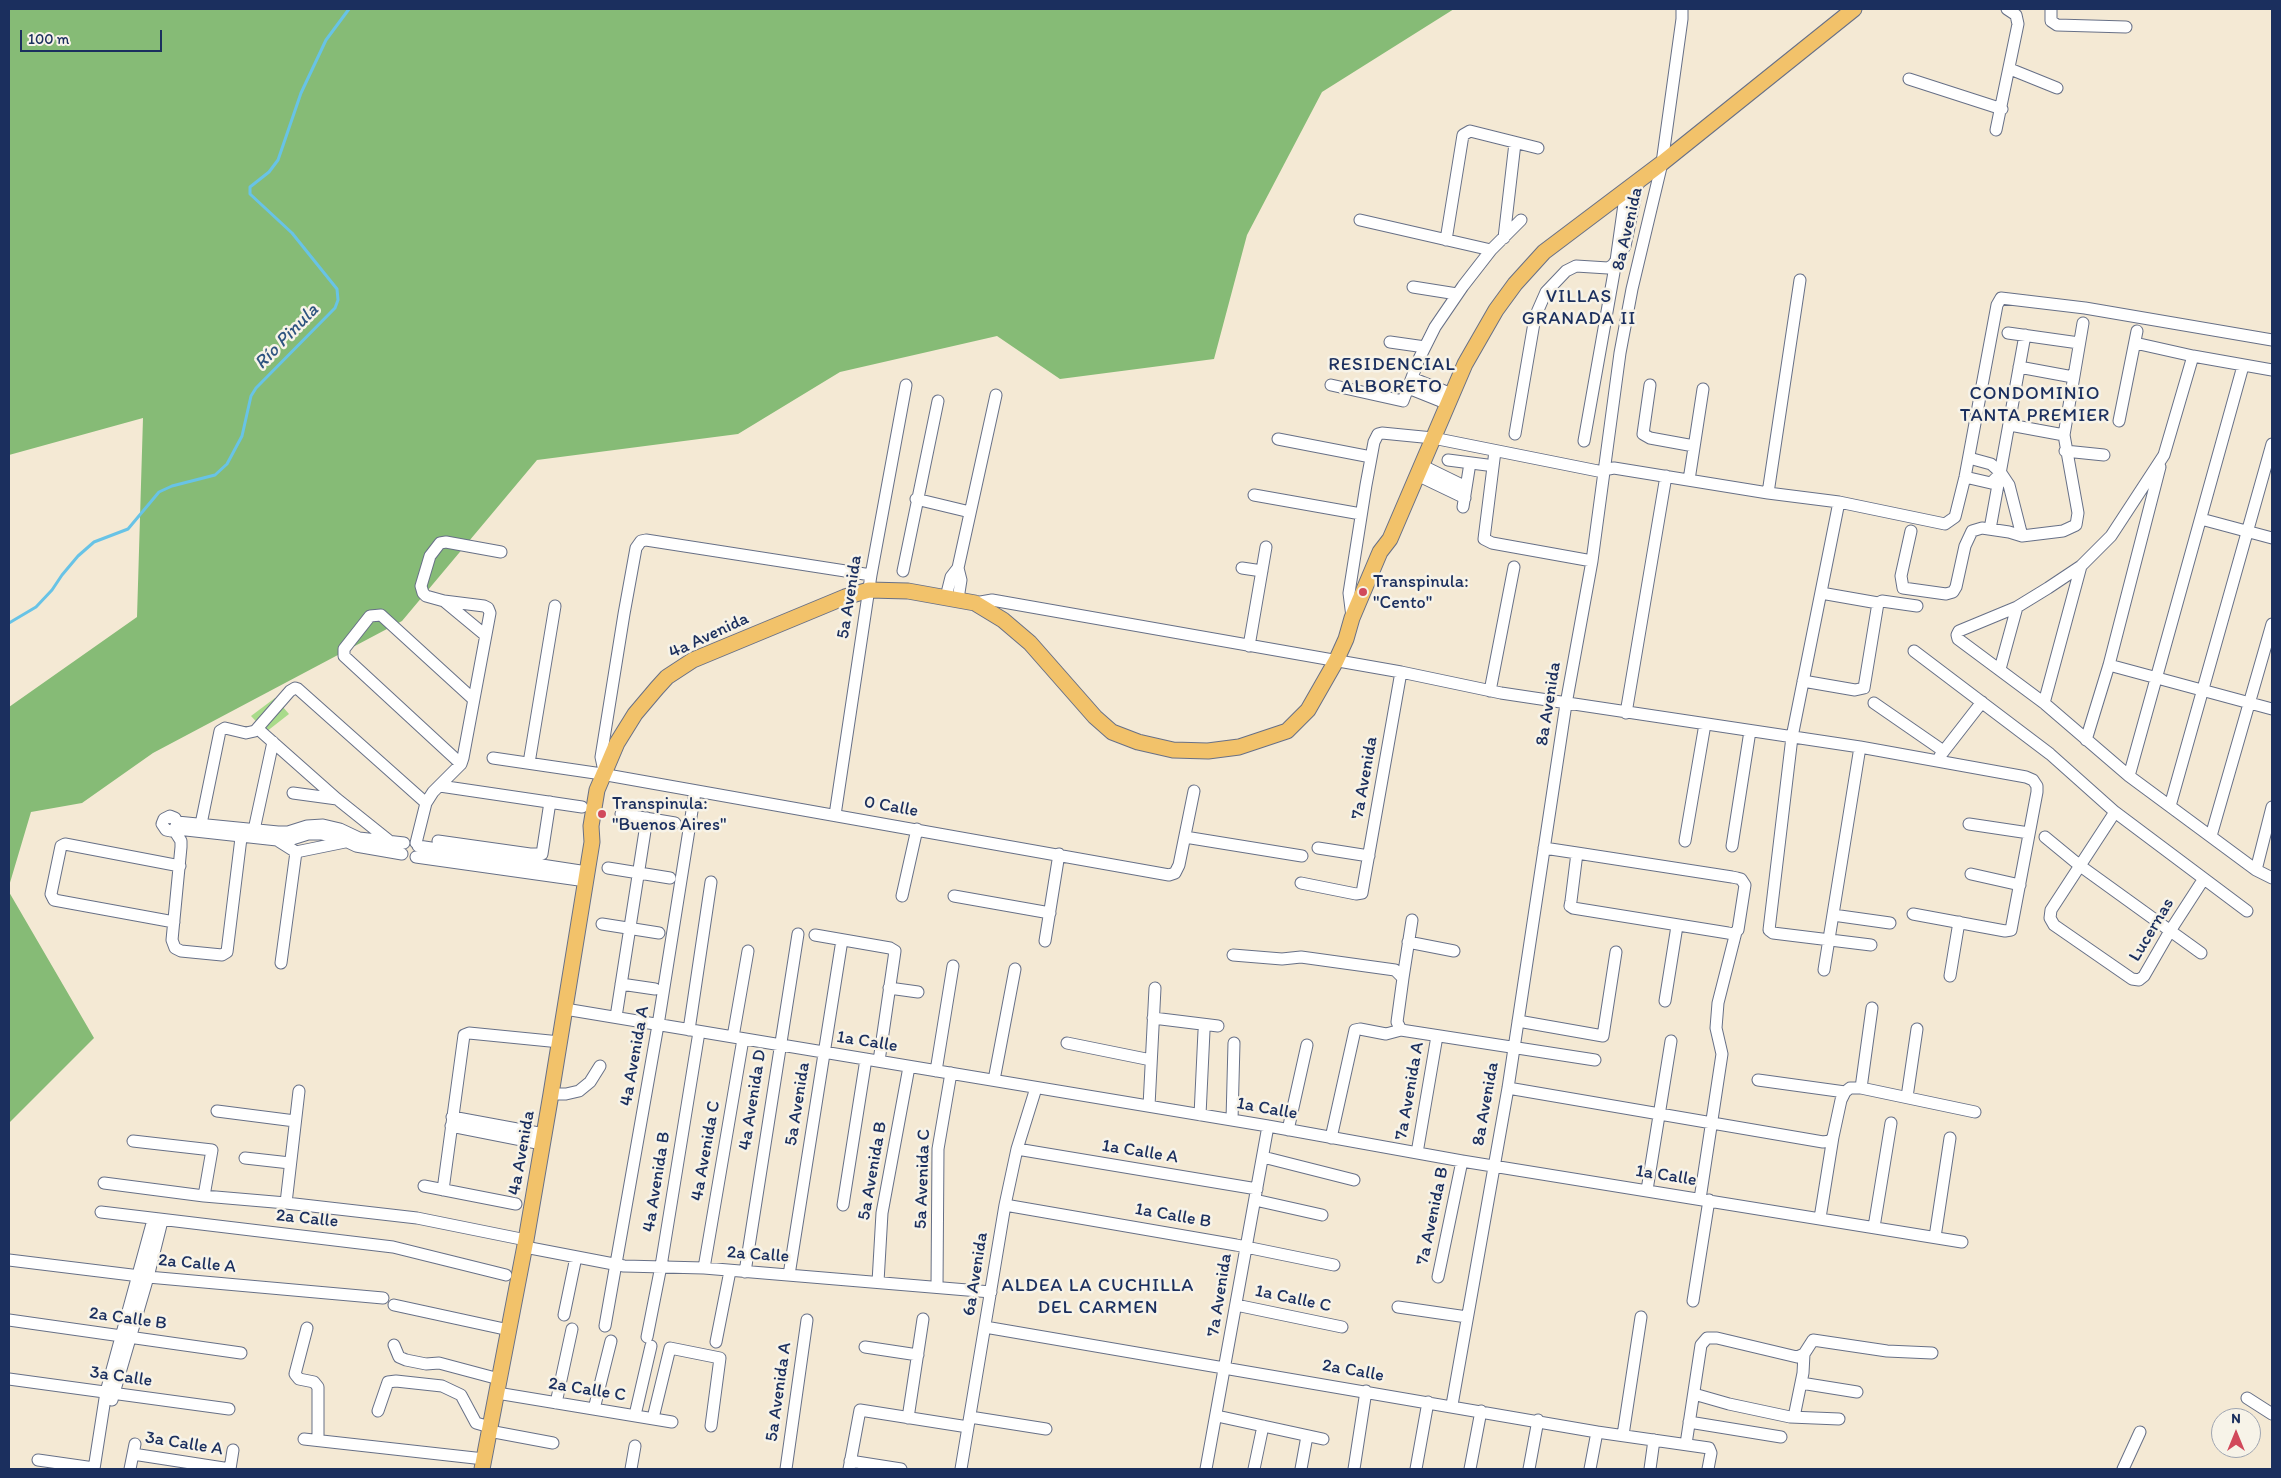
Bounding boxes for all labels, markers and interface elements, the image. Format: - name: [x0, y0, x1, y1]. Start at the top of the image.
- scale bar: [22, 20, 165, 52]
- text: 100 m: [28, 30, 69, 48]
- street label: 8a Avenida: [1608, 185, 1648, 273]
- district label: VILLAS GRANADA II: [1521, 286, 1637, 330]
- water label: Río Pinula: [250, 299, 324, 375]
- district label: RESIDENCIAL ALBORETO: [1328, 354, 1456, 398]
- district label: CONDOMINIO TANTA PREMIER: [1959, 383, 2111, 427]
- street label: 5a Avenida: [833, 554, 867, 640]
- place label: Transpinula: "Cento": [1373, 571, 1469, 614]
- marker: Transpinula: "Cento": [1357, 586, 1369, 598]
- street label: 4a Avenida: [666, 608, 752, 664]
- street label: 8a Avenida: [1532, 660, 1566, 748]
- street label: 7a Avenida: [1347, 735, 1383, 821]
- street label: 0 Calle: [862, 792, 920, 822]
- place label: Transpinula: "Buenos Aires": [612, 793, 726, 836]
- marker: Transpinula: "Buenos Aires": [596, 808, 608, 820]
- street label: Lucernas: [2125, 894, 2179, 966]
- street label: 4a Avenida A: [616, 1004, 654, 1108]
- street label: 1a Calle: [835, 1027, 899, 1057]
- street label: 7a Avenida A: [1391, 1040, 1429, 1142]
- street label: 4a Avenida D: [734, 1048, 772, 1152]
- street label: 8a Avenida: [1468, 1060, 1504, 1148]
- street label: 5a Avenida: [781, 1061, 815, 1147]
- street label: 1a Calle: [1235, 1093, 1299, 1125]
- street label: 4a Avenida C: [687, 1099, 725, 1203]
- street label: 4a Avenida: [504, 1109, 540, 1197]
- street label: 5a Avenida B: [854, 1120, 892, 1222]
- street label: 5a Avenida C: [910, 1129, 936, 1229]
- street label: 4a Avenida B: [638, 1130, 676, 1234]
- street label: 1a Calle A: [1100, 1135, 1180, 1169]
- street label: 1a Calle: [1634, 1161, 1698, 1191]
- street label: 7a Avenida B: [1412, 1165, 1454, 1267]
- street label: 1a Calle B: [1133, 1199, 1213, 1233]
- street label: 2a Calle: [275, 1205, 339, 1233]
- street label: 6a Avenida: [959, 1231, 993, 1317]
- street label: 2a Calle: [726, 1242, 790, 1268]
- street label: 2a Calle A: [157, 1250, 237, 1278]
- street label: 7a Avenida: [1203, 1252, 1237, 1338]
- district label: ALDEA LA CUCHILLA DEL CARMEN: [1001, 1275, 1195, 1319]
- street label: 1a Calle C: [1253, 1280, 1333, 1318]
- street label: 2a Calle B: [88, 1303, 168, 1335]
- street label: 5a Avenida A: [761, 1341, 797, 1443]
- street label: 2a Calle: [1320, 1355, 1386, 1387]
- street label: 3a Calle: [88, 1362, 154, 1392]
- street label: 2a Calle C: [547, 1373, 627, 1407]
- north arrow: [2211, 1408, 2261, 1458]
- text: N: [2231, 1410, 2241, 1427]
- street label: 3a Calle A: [144, 1427, 224, 1461]

